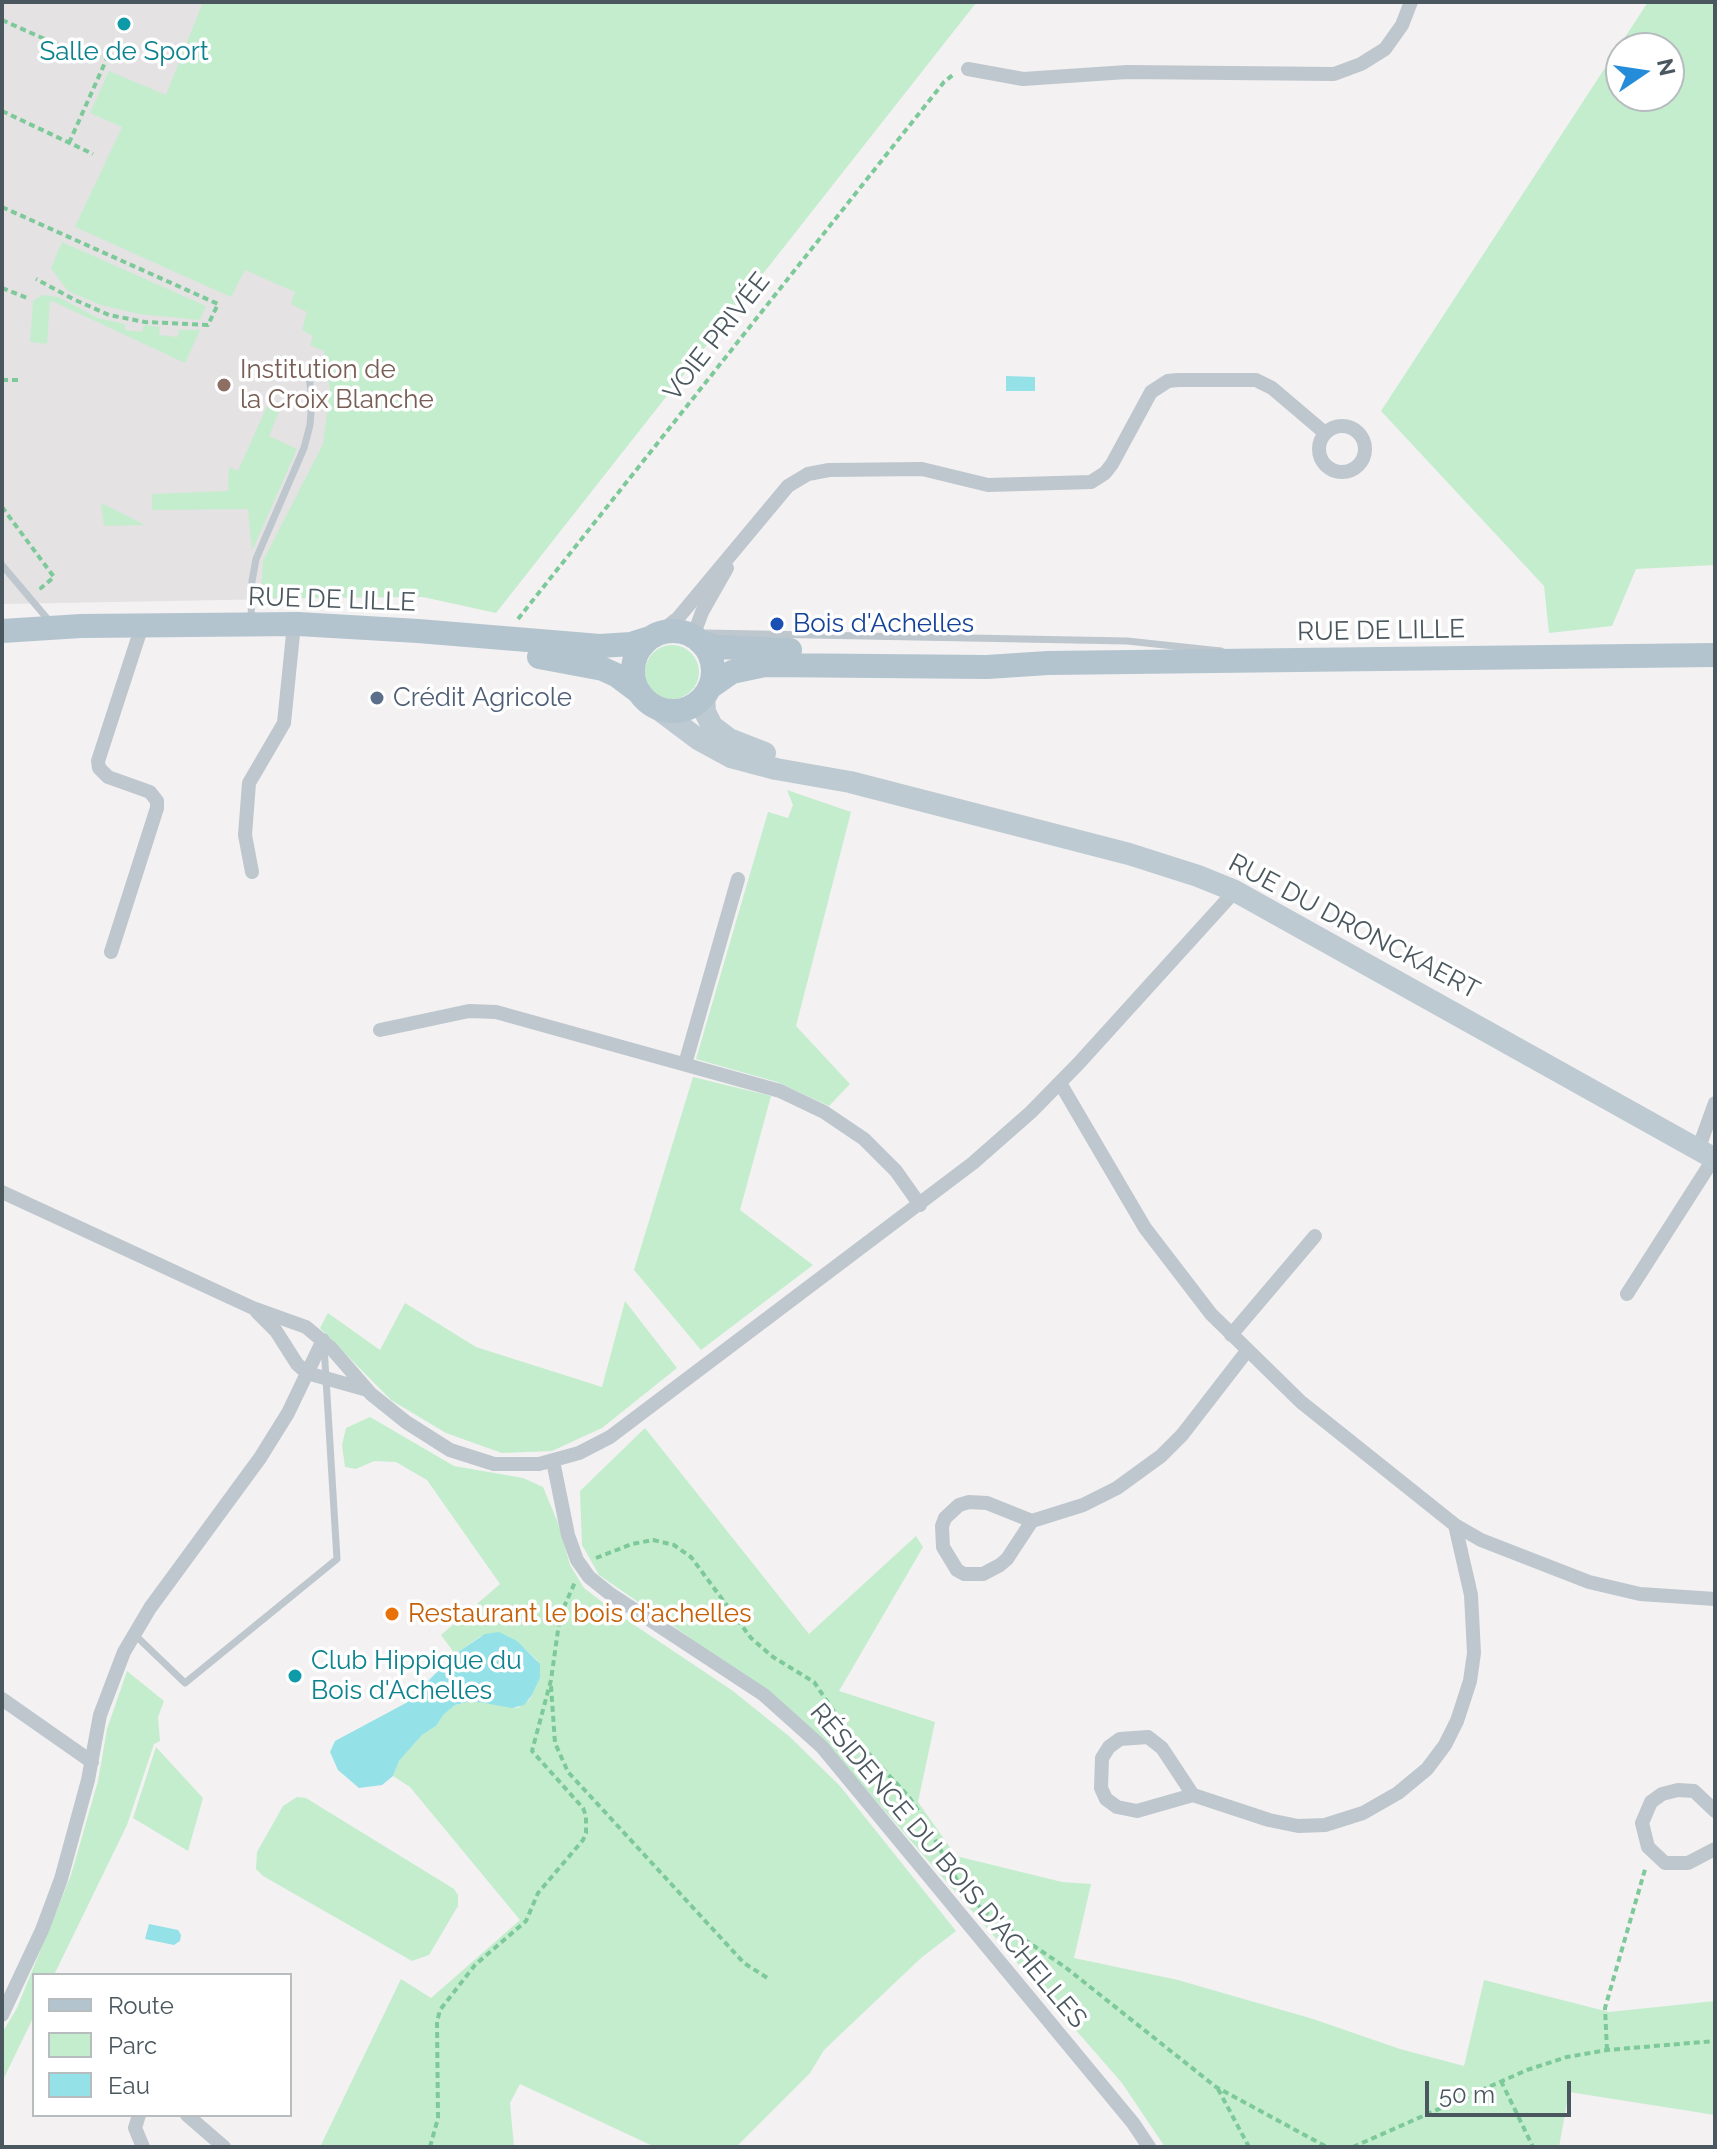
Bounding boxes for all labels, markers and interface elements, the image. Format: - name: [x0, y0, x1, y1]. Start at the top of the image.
- marker: Salle de Sport: [115, 15, 133, 33]
- north arrow: [1605, 32, 1685, 112]
- place label: Salle de Sport: [39, 36, 209, 68]
- text: N: [1652, 56, 1681, 78]
- street label: VOIE PRIVÉE: [657, 267, 777, 407]
- place label: Institution de la Croix Blanche: [240, 354, 434, 416]
- marker: Institution de la Croix Blanche: [215, 376, 233, 394]
- street label: RUE DE LILLE: [248, 581, 416, 619]
- place label: Bois d'Achelles: [793, 608, 974, 640]
- street label: RUE DE LILLE: [1297, 614, 1465, 648]
- marker: Bois d'Achelles: [768, 615, 786, 633]
- place label: Crédit Agricole: [393, 682, 572, 714]
- marker: Crédit Agricole: [368, 689, 386, 707]
- street label: RUE DU DRONCKAERT: [1223, 848, 1485, 1006]
- place label: Restaurant le bois d'achelles: [408, 1598, 752, 1630]
- marker: Restaurant le bois d'achelles: [383, 1605, 401, 1623]
- place label: Club Hippique du Bois d'Achelles: [311, 1645, 522, 1706]
- marker: Club Hippique du Bois d'Achelles: [286, 1667, 304, 1685]
- street label: RÉSIDENCE DU BOIS D'ACHELLES: [803, 1697, 1093, 2035]
- legend: [32, 1973, 292, 2117]
- text: Route: [108, 1991, 174, 2020]
- text: Parc: [108, 2031, 157, 2060]
- scale bar: [1429, 2065, 1575, 2115]
- text: Eau: [108, 2071, 150, 2100]
- text: 50 m: [1439, 2080, 1495, 2109]

